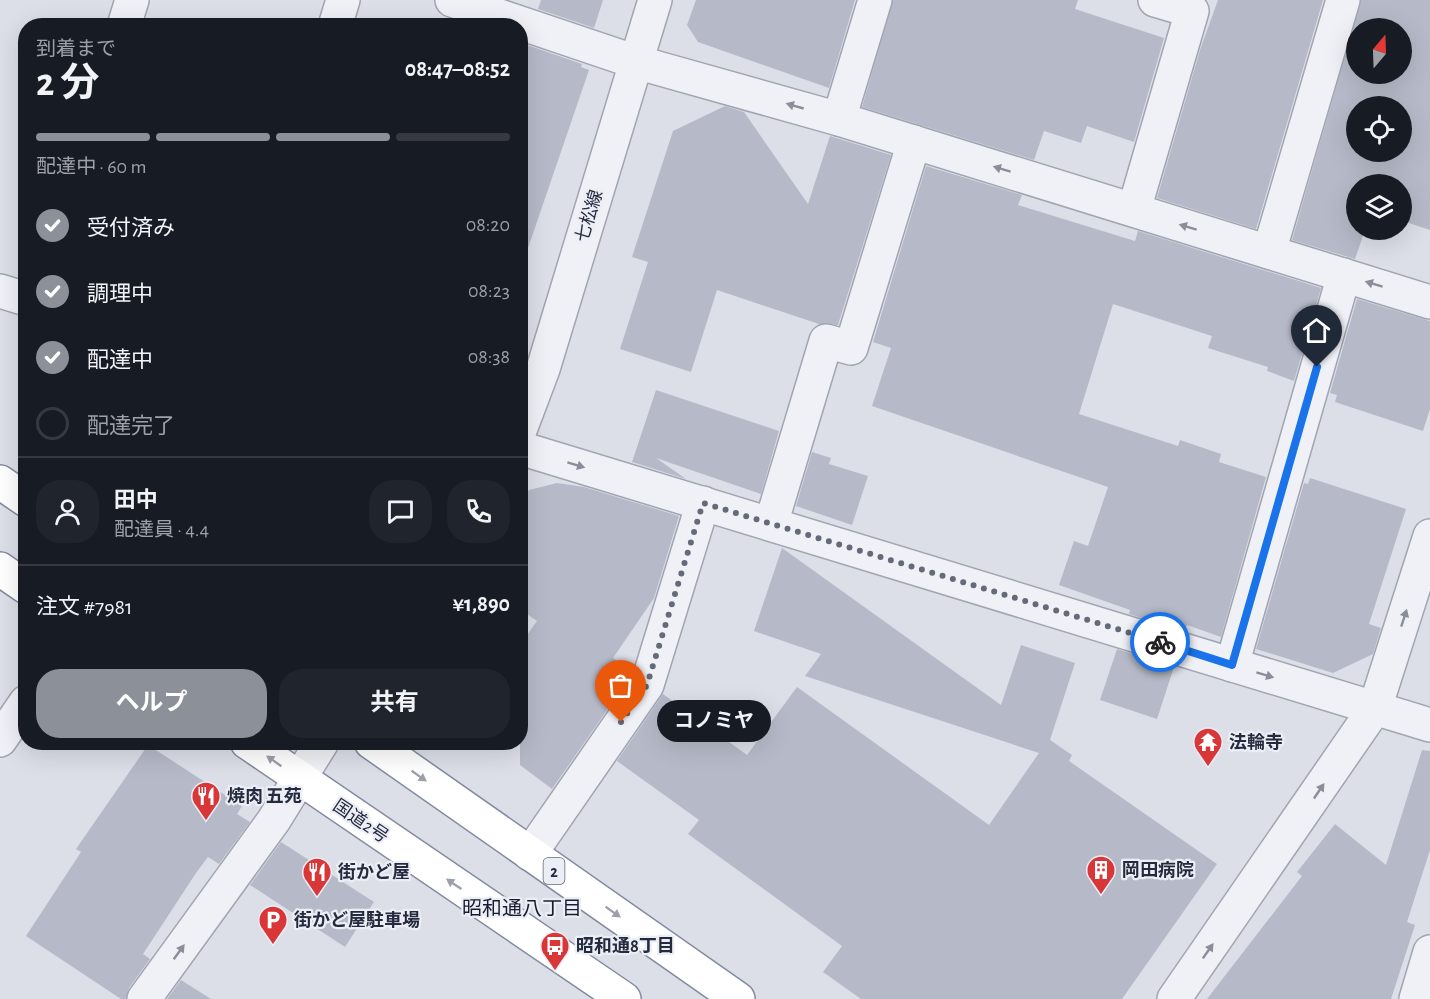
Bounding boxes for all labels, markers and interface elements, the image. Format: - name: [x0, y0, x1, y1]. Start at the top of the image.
- north arrow: [1346, 18, 1412, 84]
- map controls: [1346, 18, 1412, 240]
- text: 到着まで: [36, 39, 116, 59]
- text: 08:47–08:52: [405, 58, 510, 80]
- text: 2 分: [36, 64, 99, 103]
- button: locate: [1346, 96, 1412, 162]
- one-way arrow: [786, 101, 804, 110]
- text: 配達中 · 60 m: [36, 157, 146, 177]
- one-way arrow: [993, 164, 1011, 173]
- button: layers: [1346, 174, 1412, 240]
- street label: 七松線: [572, 187, 606, 245]
- icon: check: [36, 209, 69, 242]
- text: 08:20: [466, 215, 510, 235]
- text: 受付済み: [87, 217, 175, 239]
- one-way arrow: [1179, 221, 1197, 231]
- icon: check: [36, 275, 69, 308]
- one-way arrow: [1365, 279, 1383, 288]
- text: 08:23: [468, 281, 510, 301]
- text: 調理中: [87, 283, 153, 305]
- pin: [1291, 305, 1342, 367]
- icon: home: [1300, 314, 1333, 347]
- icon: check: [36, 341, 69, 374]
- text: 08:38: [468, 347, 510, 367]
- text: 配達中: [87, 349, 153, 371]
- text: 配達完了: [87, 415, 175, 437]
- one-way arrow: [568, 461, 586, 470]
- button: person: [36, 480, 99, 543]
- button: chat: [369, 480, 432, 543]
- button: phone: [447, 480, 510, 543]
- text: 田中: [114, 489, 158, 511]
- text: 配達員 · 4.4: [114, 520, 209, 540]
- text: ¥1,890: [453, 593, 510, 615]
- text: 注文 #7981: [36, 596, 133, 618]
- one-way arrow: [1400, 609, 1409, 627]
- courier: [1130, 612, 1190, 672]
- icon: bike: [1144, 626, 1177, 659]
- pin: [595, 660, 646, 722]
- button: ヘルプ: [36, 669, 267, 738]
- button: 共有: [279, 669, 510, 738]
- icon: bag: [604, 669, 637, 702]
- one-way arrow: [1256, 671, 1274, 680]
- callout: コノミヤ: [657, 701, 771, 743]
- text: コノミヤ: [674, 711, 754, 731]
- temple icon: 法輪寺: [1192, 726, 1224, 768]
- place label: 法輪寺: [1229, 732, 1283, 752]
- one-way arrow: [266, 756, 282, 767]
- one-way arrow: [411, 770, 427, 782]
- restaurant icon: 焼肉 五苑: [190, 780, 222, 822]
- one-way arrow: [1313, 782, 1324, 799]
- place label: 焼肉 五苑: [227, 787, 302, 806]
- street label: 国道2号: [330, 795, 392, 847]
- building icon: 岡田病院: [1085, 854, 1117, 896]
- restaurant icon: 街かど屋: [301, 856, 333, 898]
- road number: 2: [544, 858, 564, 884]
- place label: 岡田病院: [1122, 860, 1194, 880]
- place label: 街かど屋: [338, 862, 410, 882]
- one-way arrow: [447, 878, 463, 890]
- district label: 昭和通八丁目: [462, 898, 582, 919]
- parking icon: 街かど屋駐車場: [257, 904, 289, 946]
- one-way arrow: [605, 906, 621, 918]
- place label: 街かど屋駐車場: [294, 910, 420, 930]
- bus stop icon: 昭和通8丁目: [539, 930, 571, 972]
- place label: 昭和通8丁目: [576, 936, 675, 956]
- one-way arrow: [173, 944, 185, 960]
- one-way arrow: [1202, 944, 1214, 960]

